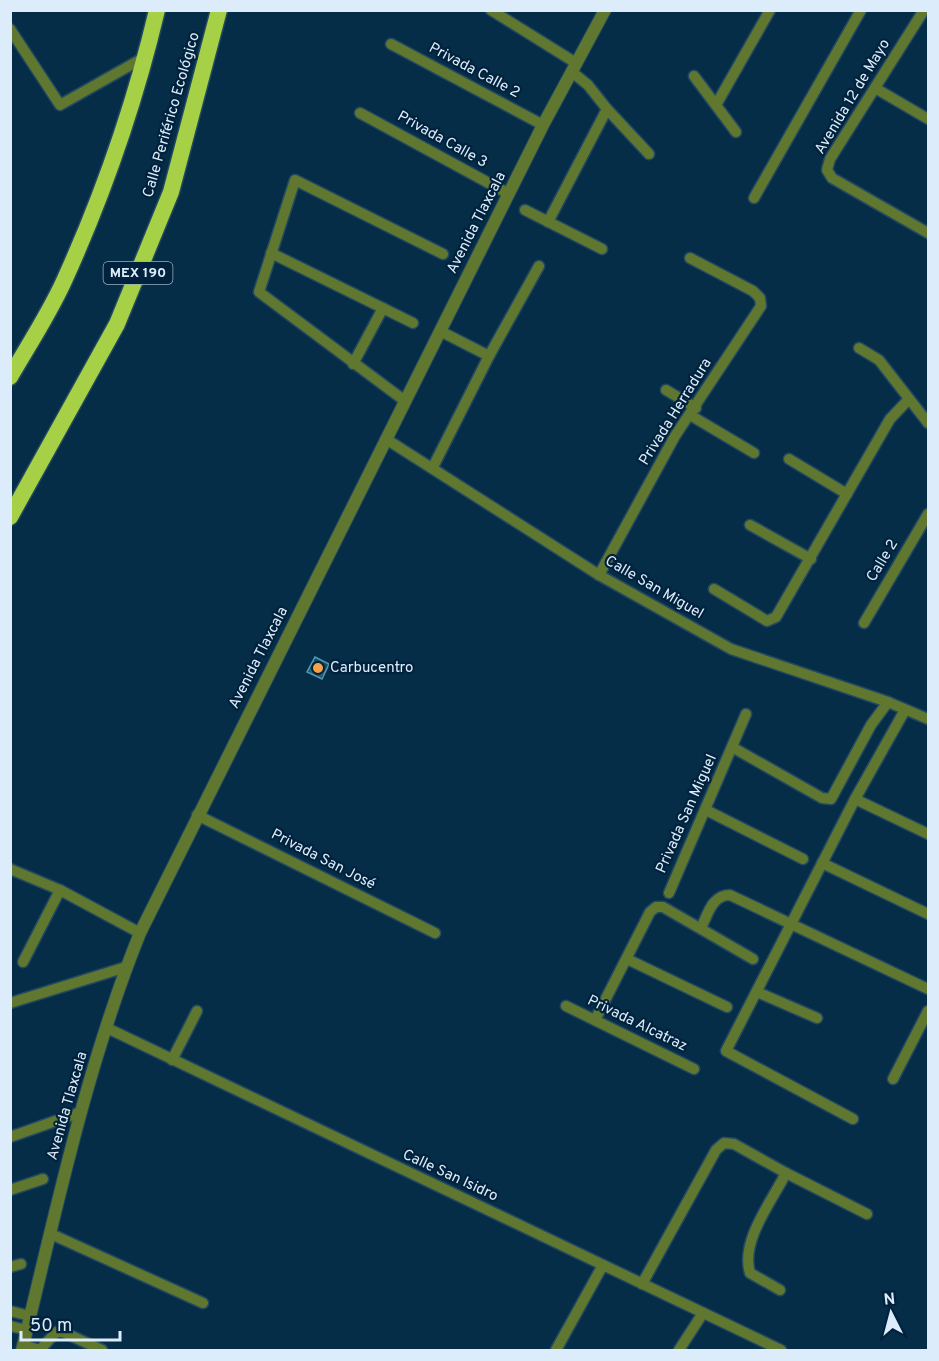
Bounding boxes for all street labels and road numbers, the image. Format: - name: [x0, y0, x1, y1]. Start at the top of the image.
- street label: Calle Periférico Ecológico: [139, 30, 205, 200]
- street label: Avenida 12 de Mayo: [811, 36, 895, 158]
- street label: Privada Calle 2: [425, 39, 523, 103]
- street label: Privada Calle 3: [393, 107, 491, 173]
- street label: Avenida Tlaxcala: [443, 169, 511, 277]
- road number: MEX 190: [104, 262, 172, 284]
- street label: Privada Herradura: [635, 355, 717, 469]
- street label: Calle 2: [863, 536, 903, 586]
- street label: Calle San Miguel: [601, 552, 707, 624]
- street label: Avenida Tlaxcala: [225, 604, 293, 712]
- street label: Privada San Miguel: [652, 752, 722, 876]
- street label: Privada San José: [268, 825, 378, 895]
- street label: Privada Alcatraz: [584, 992, 690, 1056]
- street label: Avenida Tlaxcala: [43, 1050, 93, 1162]
- street label: Calle San Isidro: [399, 1146, 501, 1206]

